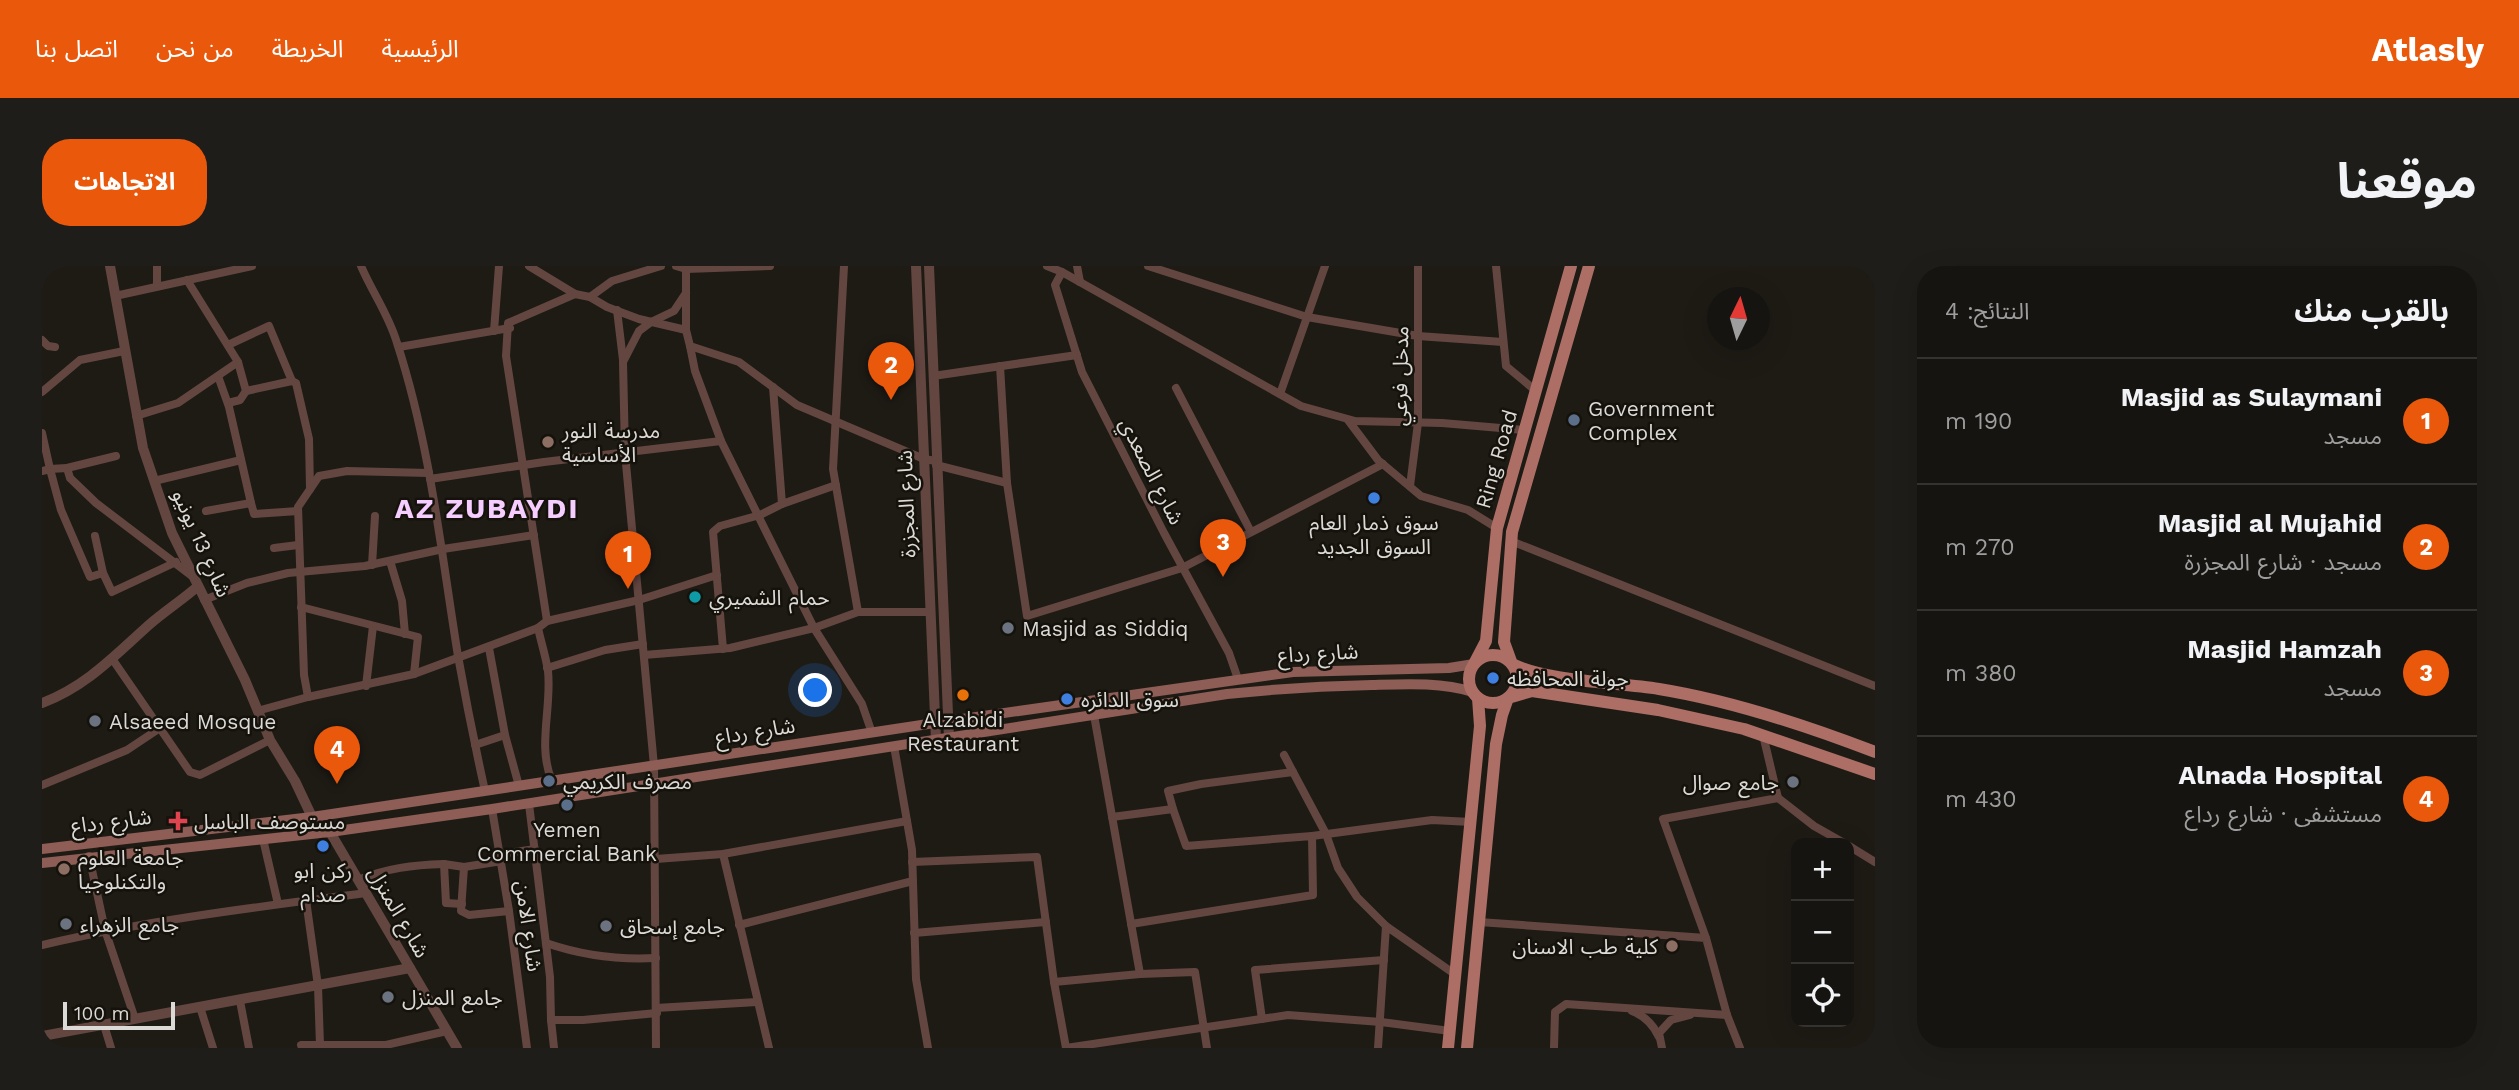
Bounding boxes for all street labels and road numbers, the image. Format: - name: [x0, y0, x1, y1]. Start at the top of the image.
- street label: مدخل فرعي: [1387, 326, 1417, 426]
- street label: Ring Road: [1470, 407, 1522, 511]
- street label: شارع الصعدي: [1111, 413, 1190, 530]
- street label: شارع المجزرة: [892, 450, 923, 558]
- street label: شارع 13 يونيو: [164, 485, 237, 602]
- street label: شارع رداع: [1277, 638, 1359, 671]
- street label: شارع رداع: [713, 712, 797, 753]
- street label: شارع رداع: [69, 804, 153, 841]
- street label: شارع المنزل: [360, 862, 435, 963]
- street label: شارع الامن: [507, 879, 548, 974]

